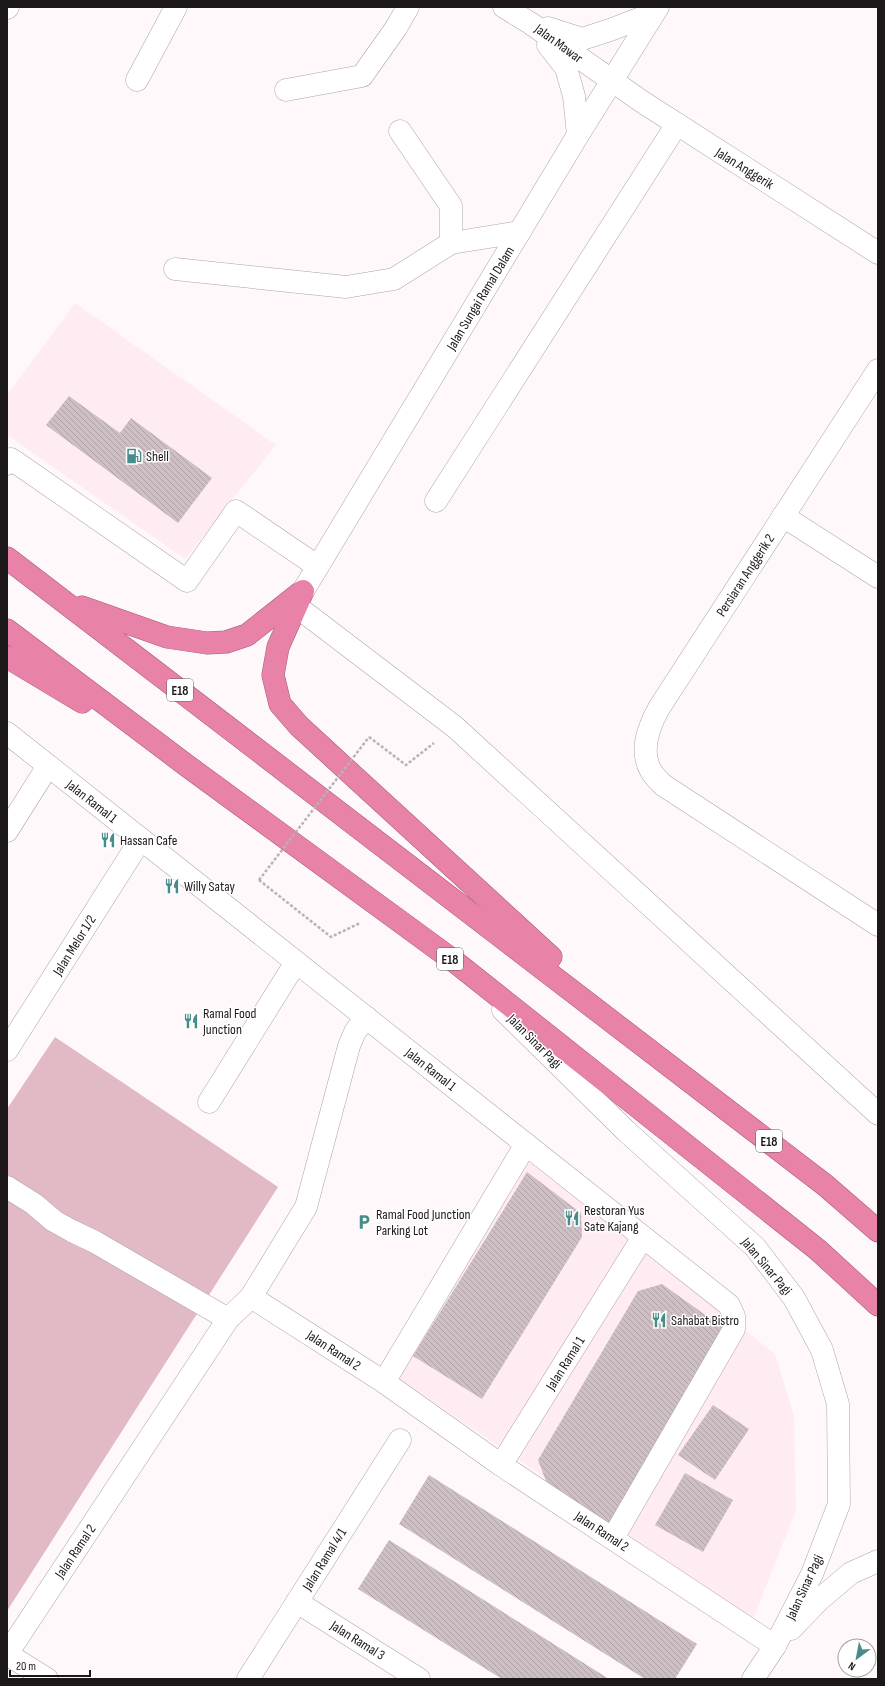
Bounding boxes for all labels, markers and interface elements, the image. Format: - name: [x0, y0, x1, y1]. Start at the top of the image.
- street label: Jalan Mawar: [531, 20, 586, 67]
- street label: Jalan Anggerik: [712, 143, 778, 193]
- street label: Jalan Sungai Ramal Dalam: [442, 243, 518, 354]
- fuel station icon: Shell: [125, 447, 143, 465]
- place label: Shell: [146, 448, 169, 465]
- street label: Persiaran Anggerik 2: [712, 531, 778, 620]
- road number: E18: [167, 679, 193, 701]
- street label: Jalan Ramal 1: [62, 776, 121, 827]
- restaurant icon: Hassan Cafe: [99, 831, 117, 849]
- place label: Hassan Cafe: [120, 832, 177, 849]
- restaurant icon: Willy Satay: [163, 877, 181, 895]
- place label: Willy Satay: [184, 878, 235, 895]
- street label: Jalan Melor 1/2: [49, 912, 100, 979]
- road number: E18: [437, 948, 463, 970]
- place label: Ramal Food Junction: [202, 1005, 257, 1038]
- street label: Jalan Sinar Pagi: [503, 1010, 565, 1072]
- restaurant icon: Ramal Food Junction: [182, 1012, 200, 1030]
- street label: Jalan Ramal 1: [401, 1044, 460, 1095]
- road number: E18: [756, 1130, 782, 1152]
- place label: Restoran Yus Sate Kajang: [584, 1202, 644, 1235]
- place label: Ramal Food Junction Parking Lot: [376, 1206, 471, 1239]
- restaurant icon: Restoran Yus Sate Kajang: [563, 1209, 581, 1227]
- parking icon: Ramal Food Junction Parking Lot: [355, 1213, 373, 1231]
- street label: Jalan Sinar Pagi: [737, 1233, 796, 1299]
- restaurant icon: Sahabat Bistro: [650, 1311, 668, 1329]
- place label: Sahabat Bistro: [671, 1312, 739, 1329]
- street label: Jalan Ramal 2: [303, 1326, 364, 1374]
- street label: Jalan Ramal 1: [542, 1333, 589, 1394]
- street label: Jalan Ramal 2: [571, 1507, 632, 1555]
- street label: Jalan Ramal 2: [51, 1521, 100, 1582]
- street label: Jalan Ramal 4/1: [298, 1525, 350, 1594]
- street label: Jalan Sinar Pagi: [782, 1552, 827, 1623]
- street label: Jalan Ramal 3: [326, 1616, 388, 1664]
- north arrow: [837, 1638, 877, 1678]
- scale bar: [10, 1652, 90, 1678]
- text: 20 m: [16, 1659, 36, 1674]
- text: N: [846, 1659, 858, 1673]

